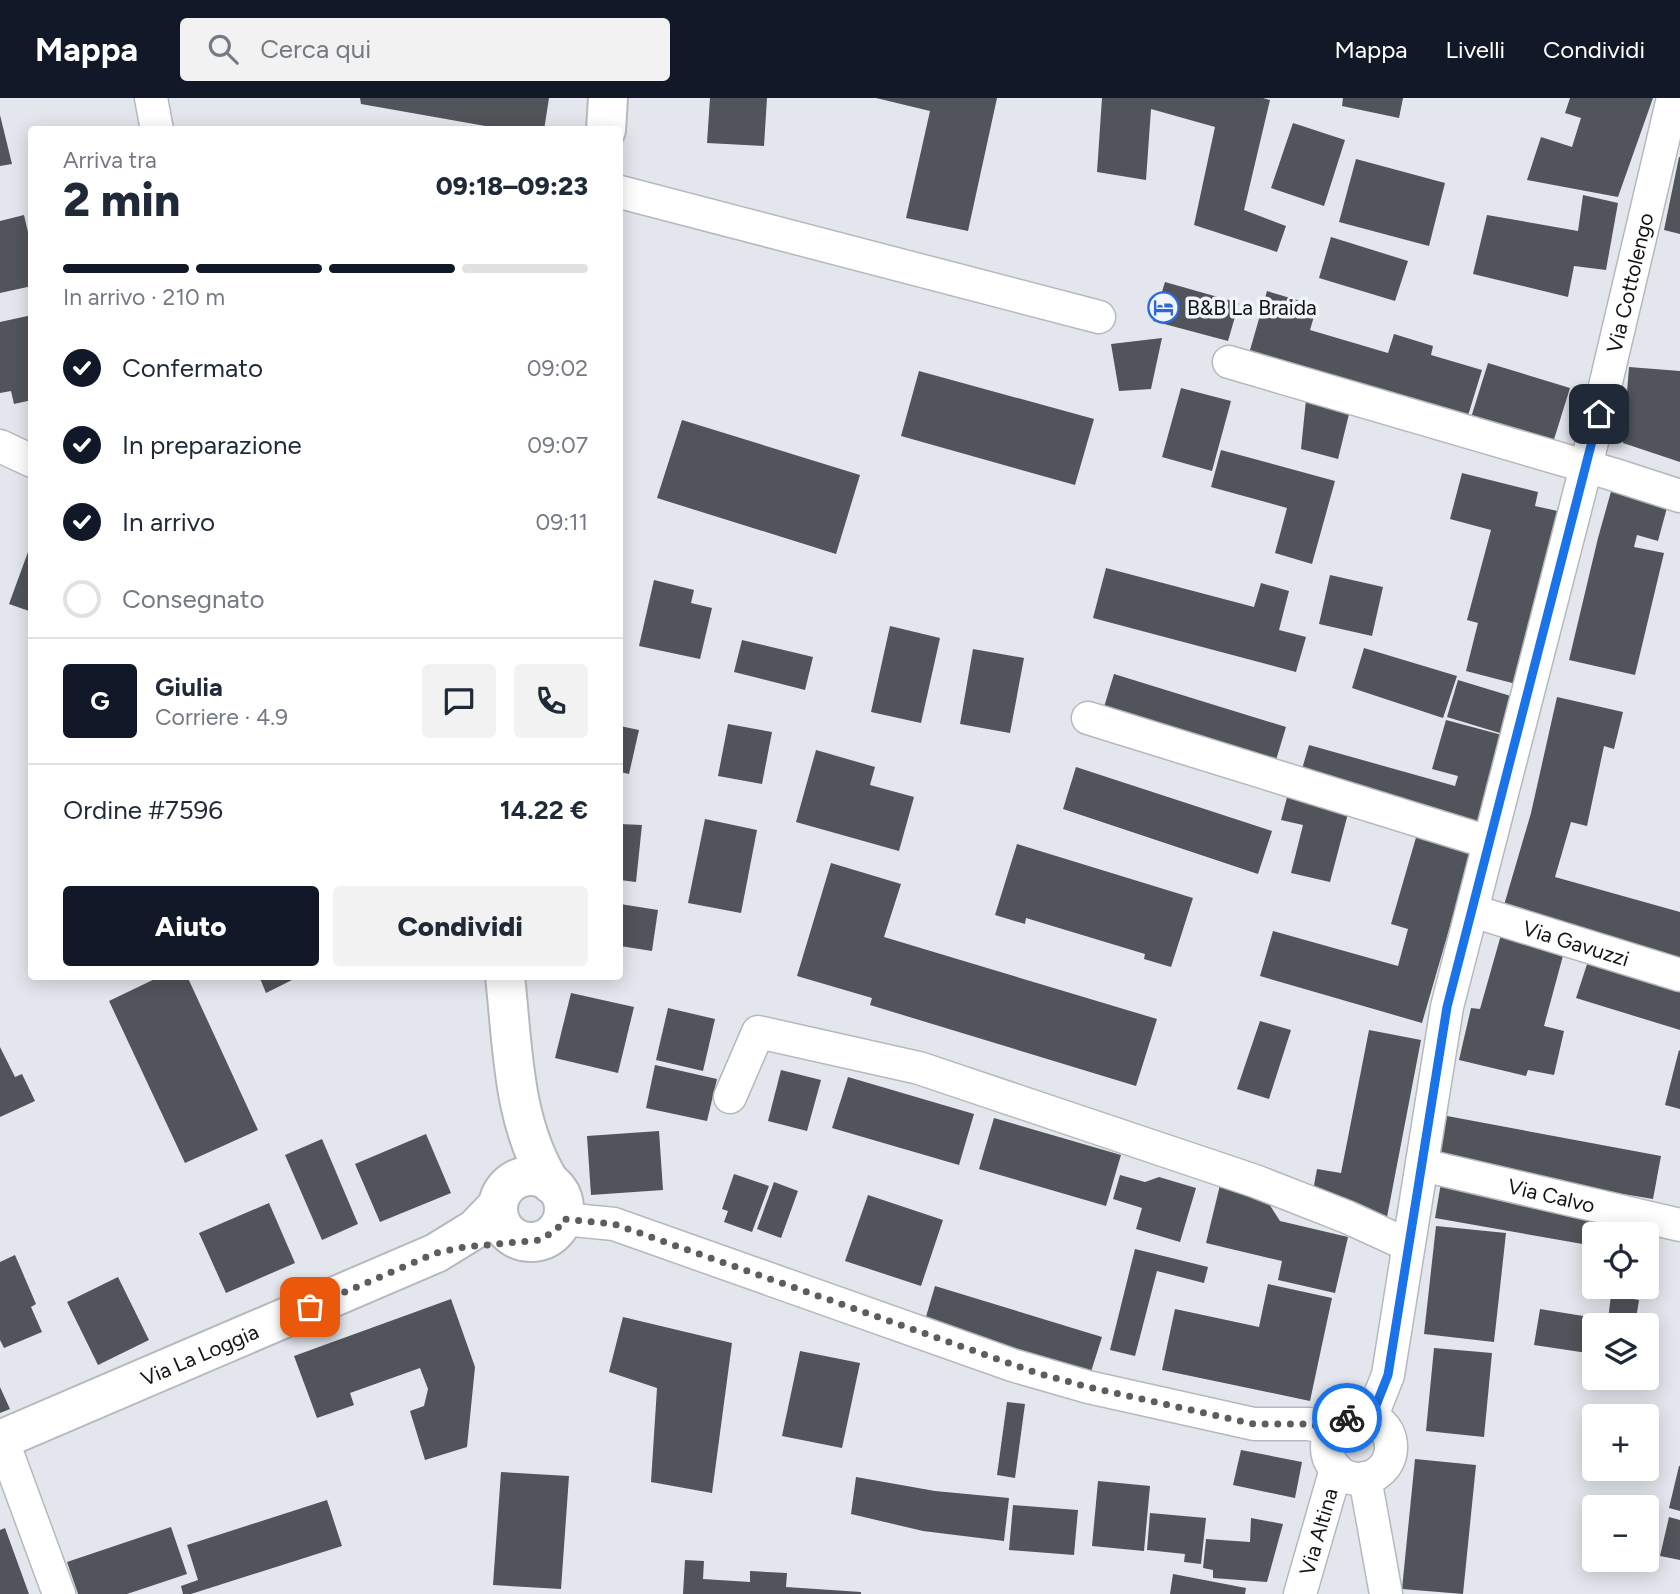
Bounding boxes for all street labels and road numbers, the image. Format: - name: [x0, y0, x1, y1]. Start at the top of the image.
- street label: Via Cottolengo: [1601, 210, 1658, 355]
- street label: Via Gavuzzi: [1520, 915, 1632, 971]
- street label: Via Calvo: [1506, 1173, 1598, 1217]
- street label: Via La Loggia: [137, 1318, 262, 1391]
- street label: Via Altina: [1294, 1485, 1342, 1578]

